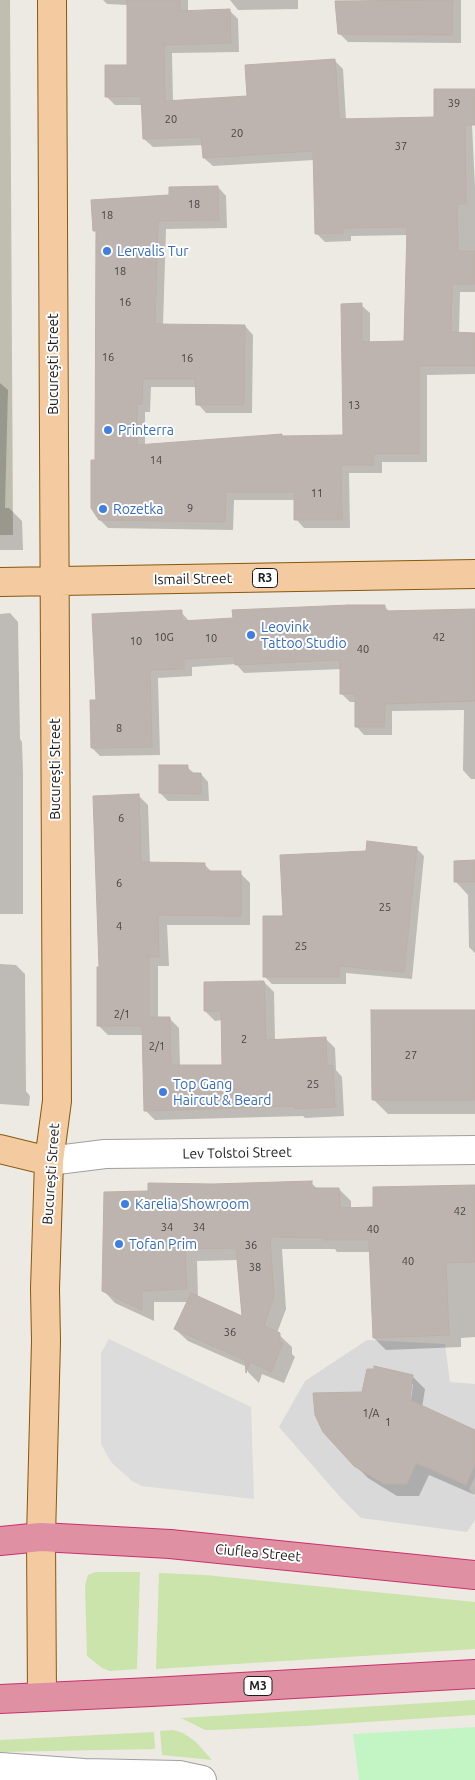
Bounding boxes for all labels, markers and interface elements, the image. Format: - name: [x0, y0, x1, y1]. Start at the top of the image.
- house number: 39: [448, 96, 460, 110]
- house number: 20: [165, 112, 177, 126]
- house number: 20: [231, 126, 243, 140]
- house number: 37: [395, 139, 407, 153]
- house number: 18: [188, 197, 200, 211]
- house number: 18: [101, 208, 113, 222]
- place label: Lervalis Tur: [117, 243, 189, 259]
- marker: Lervalis Tur: [101, 245, 113, 257]
- house number: 18: [114, 264, 126, 278]
- house number: 16: [119, 295, 131, 309]
- street label: București Street: [45, 313, 61, 415]
- house number: 16: [102, 350, 114, 364]
- house number: 16: [181, 351, 193, 365]
- house number: 13: [348, 398, 360, 412]
- place label: Printerra: [118, 422, 174, 438]
- marker: Printerra: [102, 424, 114, 436]
- house number: 14: [150, 453, 162, 467]
- house number: 11: [311, 486, 323, 500]
- place label: Rozetka: [113, 501, 164, 517]
- house number: 9: [187, 501, 193, 515]
- marker: Rozetka: [97, 503, 109, 515]
- road number: R3: [252, 568, 278, 588]
- street label: Ismail Street: [154, 570, 232, 588]
- place label: Leovink Tattoo Studio: [261, 619, 347, 652]
- marker: Leovink Tattoo Studio: [245, 629, 257, 641]
- house number: 10G: [154, 630, 174, 644]
- house number: 42: [433, 630, 445, 644]
- house number: 10: [205, 631, 217, 645]
- house number: 10: [130, 634, 142, 648]
- house number: 40: [357, 642, 369, 656]
- street label: București Street: [47, 718, 63, 820]
- house number: 8: [116, 721, 122, 735]
- house number: 6: [118, 811, 124, 825]
- house number: 6: [116, 876, 122, 890]
- house number: 25: [379, 900, 391, 914]
- house number: 4: [116, 919, 122, 933]
- house number: 25: [295, 939, 307, 953]
- house number: 2/1: [114, 1007, 130, 1021]
- house number: 2: [241, 1032, 247, 1046]
- house number: 2/1: [149, 1039, 165, 1053]
- house number: 27: [405, 1048, 417, 1062]
- place label: Top Gang Haircut & Beard: [173, 1076, 272, 1108]
- house number: 25: [307, 1077, 319, 1091]
- marker: Top Gang Haircut & Beard: [157, 1086, 169, 1098]
- street label: București Street: [39, 1123, 63, 1225]
- street label: Lev Tolstoi Street: [182, 1144, 292, 1162]
- place label: Karelia Showroom: [135, 1196, 249, 1212]
- marker: Karelia Showroom: [119, 1198, 131, 1210]
- house number: 42: [454, 1204, 466, 1218]
- house number: 34: [161, 1220, 173, 1234]
- house number: 34: [193, 1220, 205, 1234]
- house number: 40: [367, 1222, 379, 1236]
- place label: Tofan Prim: [129, 1236, 197, 1252]
- marker: Tofan Prim: [113, 1238, 125, 1250]
- house number: 36: [245, 1238, 257, 1252]
- house number: 40: [402, 1254, 414, 1268]
- house number: 38: [249, 1260, 261, 1274]
- house number: 36: [224, 1325, 236, 1339]
- house number: 1/A: [363, 1406, 379, 1420]
- house number: 1: [385, 1415, 391, 1429]
- street label: Ciuflea Street: [214, 1541, 302, 1565]
- road number: M3: [244, 1676, 272, 1695]

